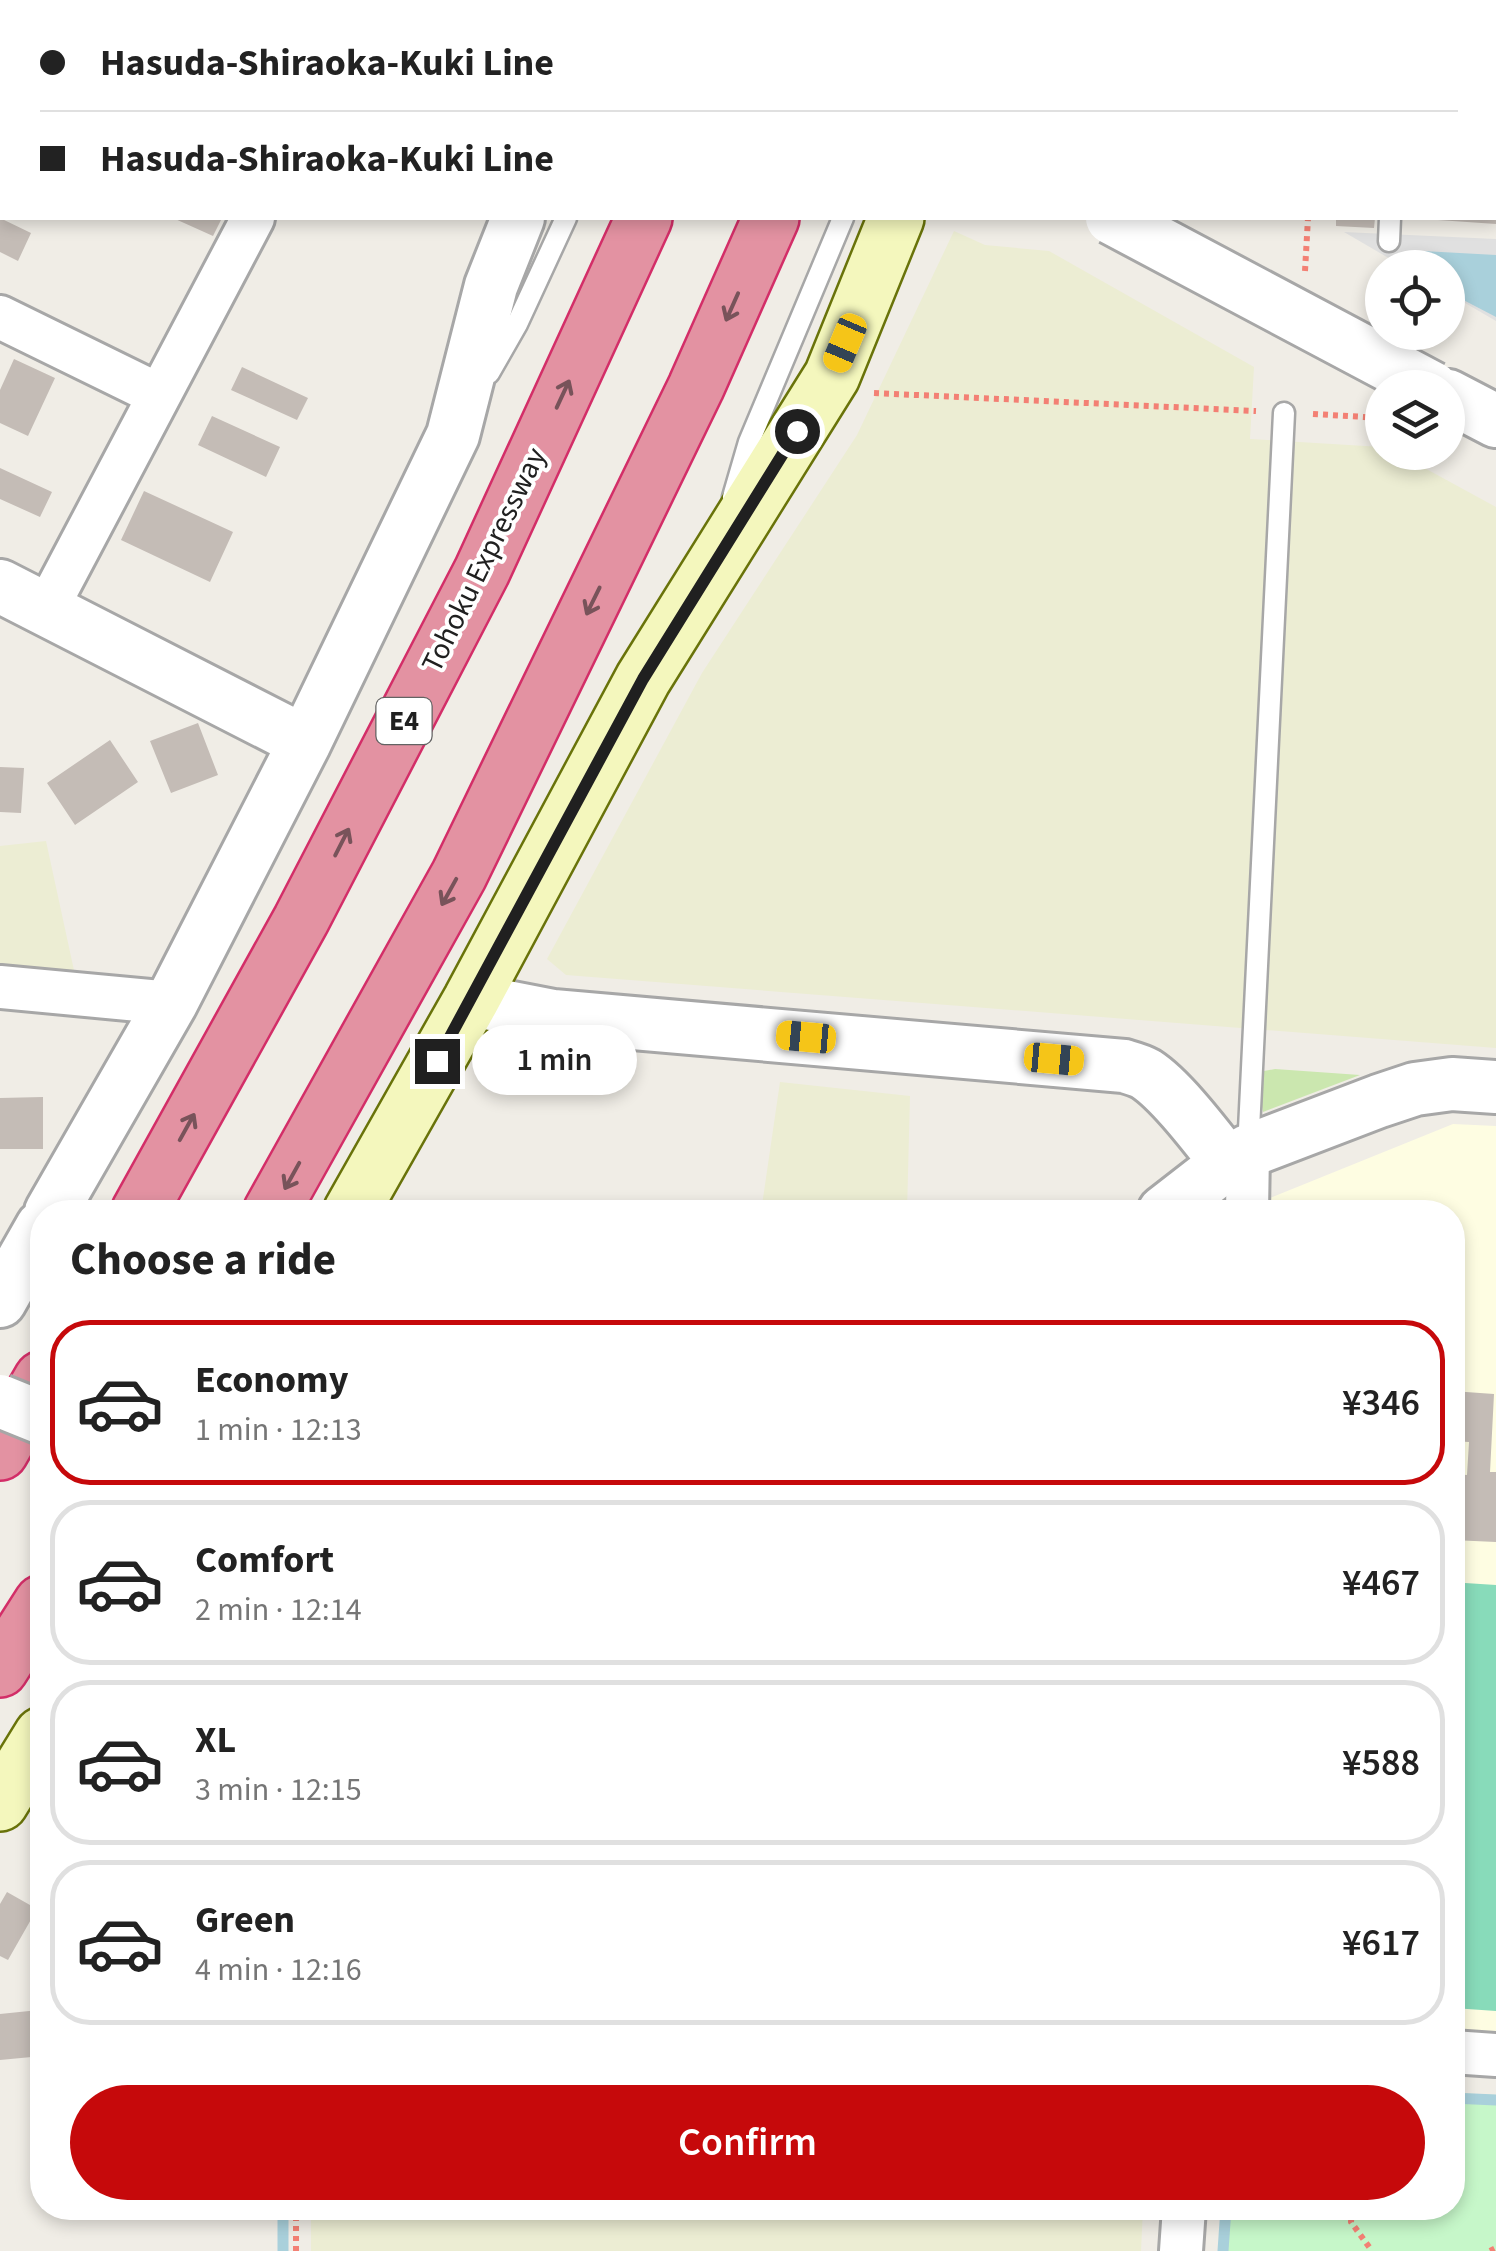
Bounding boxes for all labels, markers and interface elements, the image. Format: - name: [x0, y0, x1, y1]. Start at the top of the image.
- text: Hasuda-Shiraoka-Kuki Line: [100, 36, 554, 90]
- text: Hasuda-Shiraoka-Kuki Line: [100, 132, 554, 186]
- map controls: [1365, 250, 1465, 470]
- button: locate: [1365, 250, 1465, 350]
- one-way arrow: [721, 291, 740, 321]
- car: [819, 310, 871, 376]
- button: layers: [1365, 370, 1465, 470]
- one-way arrow: [555, 379, 573, 410]
- route start: [775, 409, 820, 454]
- street label: Tohoku Expressway: [411, 440, 557, 680]
- one-way arrow: [583, 585, 602, 615]
- road number: E4: [376, 698, 432, 744]
- one-way arrow: [333, 827, 352, 857]
- one-way arrow: [439, 877, 459, 906]
- car: [775, 1019, 837, 1055]
- callout: 1 min: [472, 1026, 637, 1096]
- text: 1 min: [516, 1037, 593, 1083]
- route end: [415, 1039, 460, 1084]
- car: [1023, 1041, 1085, 1077]
- one-way arrow: [177, 1113, 197, 1143]
- one-way arrow: [281, 1161, 301, 1191]
- text: Choose a ride: [70, 1228, 336, 1292]
- text: Economy: [195, 1353, 348, 1407]
- icon: car: [75, 1358, 165, 1448]
- text: ¥346: [1342, 1376, 1420, 1430]
- text: 1 min · 12:13: [195, 1407, 362, 1453]
- text: Comfort: [195, 1533, 334, 1587]
- icon: car: [75, 1538, 165, 1628]
- text: ¥467: [1342, 1556, 1420, 1610]
- text: 2 min · 12:14: [195, 1587, 362, 1633]
- text: XL: [195, 1713, 236, 1767]
- icon: car: [75, 1718, 165, 1808]
- text: ¥588: [1342, 1736, 1420, 1790]
- text: 3 min · 12:15: [195, 1767, 362, 1813]
- text: Green: [195, 1893, 295, 1947]
- icon: car: [75, 1898, 165, 1988]
- text: ¥617: [1342, 1916, 1420, 1970]
- text: 4 min · 12:16: [195, 1947, 362, 1993]
- button: Confirm: [70, 2085, 1425, 2200]

